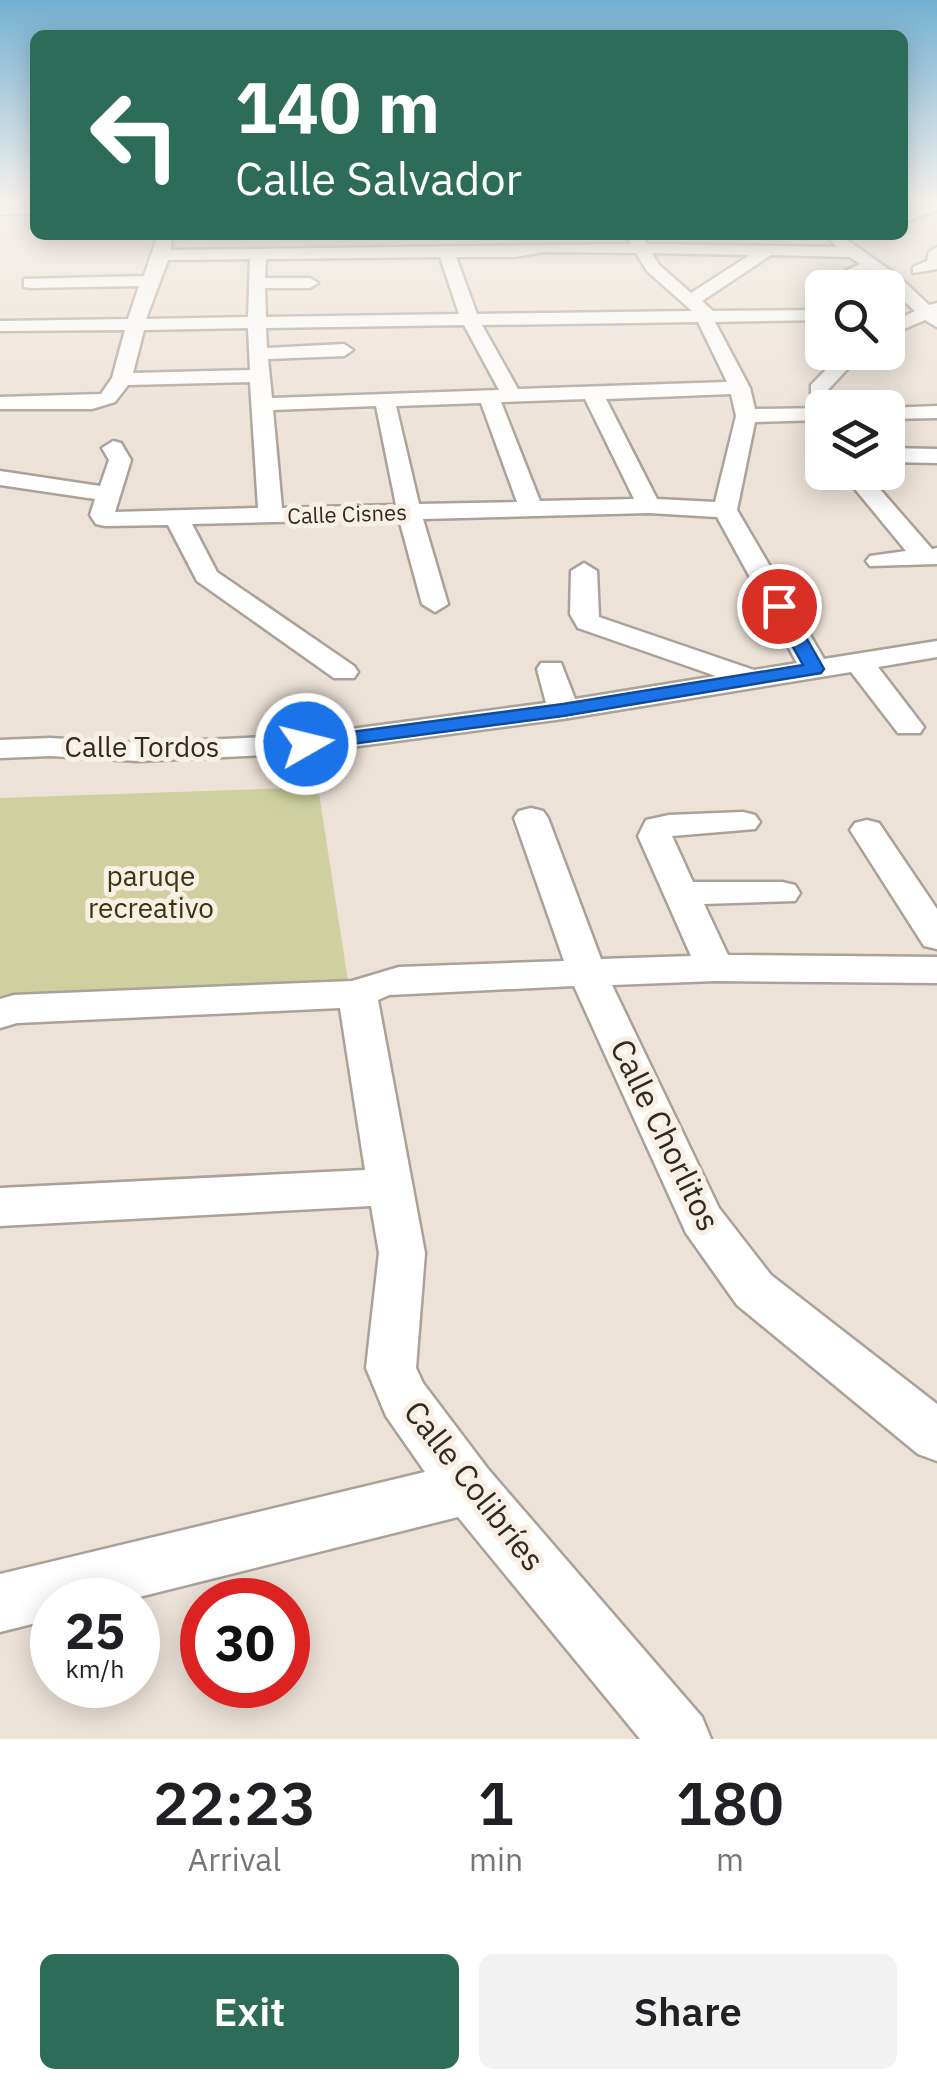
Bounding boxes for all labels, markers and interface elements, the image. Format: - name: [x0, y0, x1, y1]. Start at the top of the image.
- text: 140 m: [235, 61, 440, 152]
- icon: left: [70, 70, 200, 200]
- text: Calle Salvador: [235, 149, 522, 207]
- map controls: [805, 270, 905, 490]
- button: search: [805, 270, 905, 370]
- button: layers: [805, 390, 905, 490]
- street label: Calle Cisnes: [287, 497, 407, 530]
- pin: [737, 564, 822, 649]
- icon: arrive: [752, 579, 807, 634]
- position arrow: [254, 692, 358, 796]
- street label: Calle Tordos: [65, 728, 219, 765]
- park label: paruqe recreativo: [88, 857, 214, 926]
- street label: Calle Chorlitos: [601, 1032, 730, 1237]
- street label: Calle Colibríes: [395, 1392, 555, 1579]
- speed limit sign: 30: [180, 1578, 310, 1708]
- text: 25: [65, 1598, 125, 1663]
- text: km/h: [66, 1652, 124, 1685]
- text: 22:23: [153, 1763, 316, 1842]
- text: 1: [478, 1763, 514, 1842]
- text: 180: [676, 1763, 784, 1842]
- text: Arrival: [188, 1838, 281, 1880]
- text: min: [469, 1838, 523, 1880]
- text: m: [716, 1838, 744, 1880]
- button: Exit: [40, 1954, 459, 2069]
- button: Share: [479, 1954, 897, 2069]

